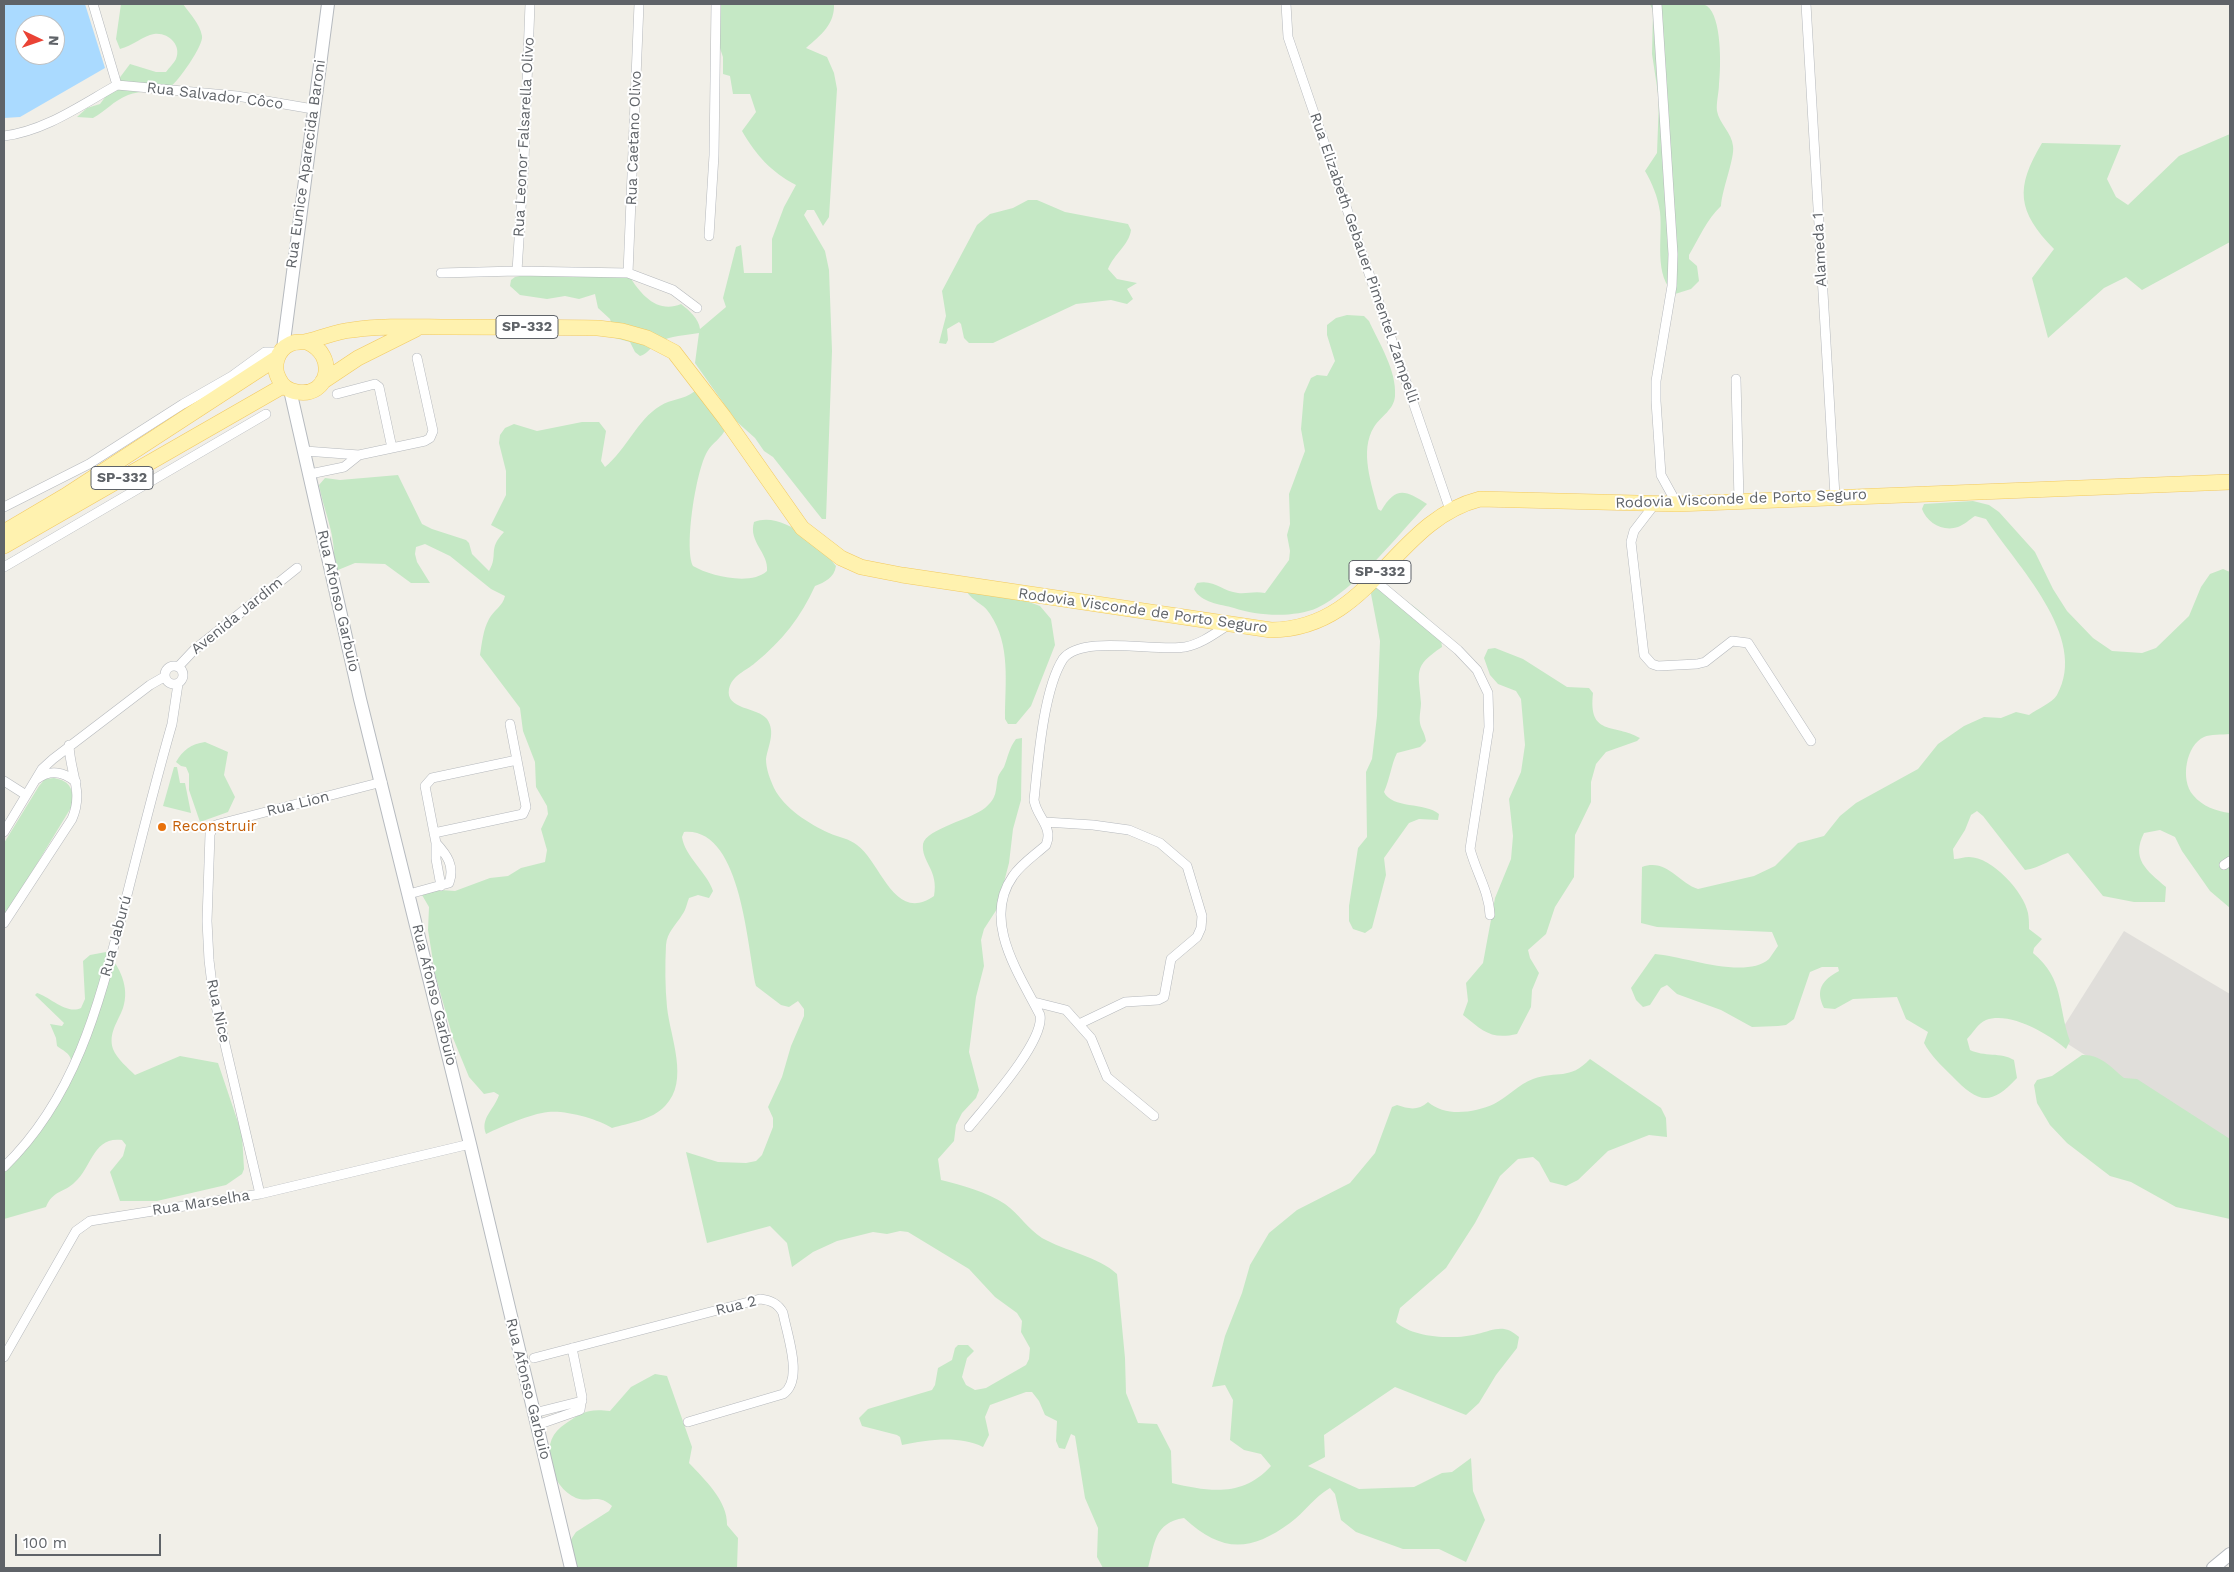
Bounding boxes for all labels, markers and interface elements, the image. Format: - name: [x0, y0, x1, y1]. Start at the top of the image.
- north arrow: [15, 15, 65, 65]
- text: N: [46, 35, 62, 46]
- street label: Rua Leonor Falsarella Olivo: [510, 36, 538, 238]
- street label: Rua Eunice Aparecida Baroni: [282, 58, 330, 270]
- street label: Rua Caetano Olivo: [623, 70, 645, 206]
- street label: Rua Salvador Côco: [146, 79, 284, 113]
- street label: Rua Elizabeth Gebauer Pimentel Zampelli: [1306, 111, 1422, 405]
- street label: Alameda 1: [1809, 212, 1831, 288]
- road number: SP-332: [496, 316, 558, 338]
- road number: SP-332: [91, 466, 153, 489]
- street label: Rodovia Visconde de Porto Seguro: [1615, 486, 1867, 512]
- street label: Rua Afonso Garbuio: [313, 528, 363, 674]
- road number: SP-332: [1349, 560, 1411, 584]
- street label: Avenida Jardim: [188, 574, 286, 658]
- street label: Rodovia Visconde de Porto Seguro: [1017, 585, 1269, 637]
- street label: Rua Lion: [265, 788, 331, 820]
- place label: Reconstruir: [172, 818, 257, 836]
- marker: Reconstruir: [156, 821, 168, 833]
- street label: Rua Jaburú: [97, 893, 135, 979]
- street label: Rua Afonso Garbuio: [408, 922, 460, 1068]
- street label: Rua Nice: [202, 977, 234, 1045]
- street label: Rua Marselha: [151, 1186, 251, 1220]
- street label: Rua 2: [714, 1292, 758, 1320]
- street label: Rua Afonso Garbuio: [502, 1316, 554, 1462]
- scale bar: [18, 1524, 164, 1556]
- text: 100 m: [23, 1534, 67, 1552]

